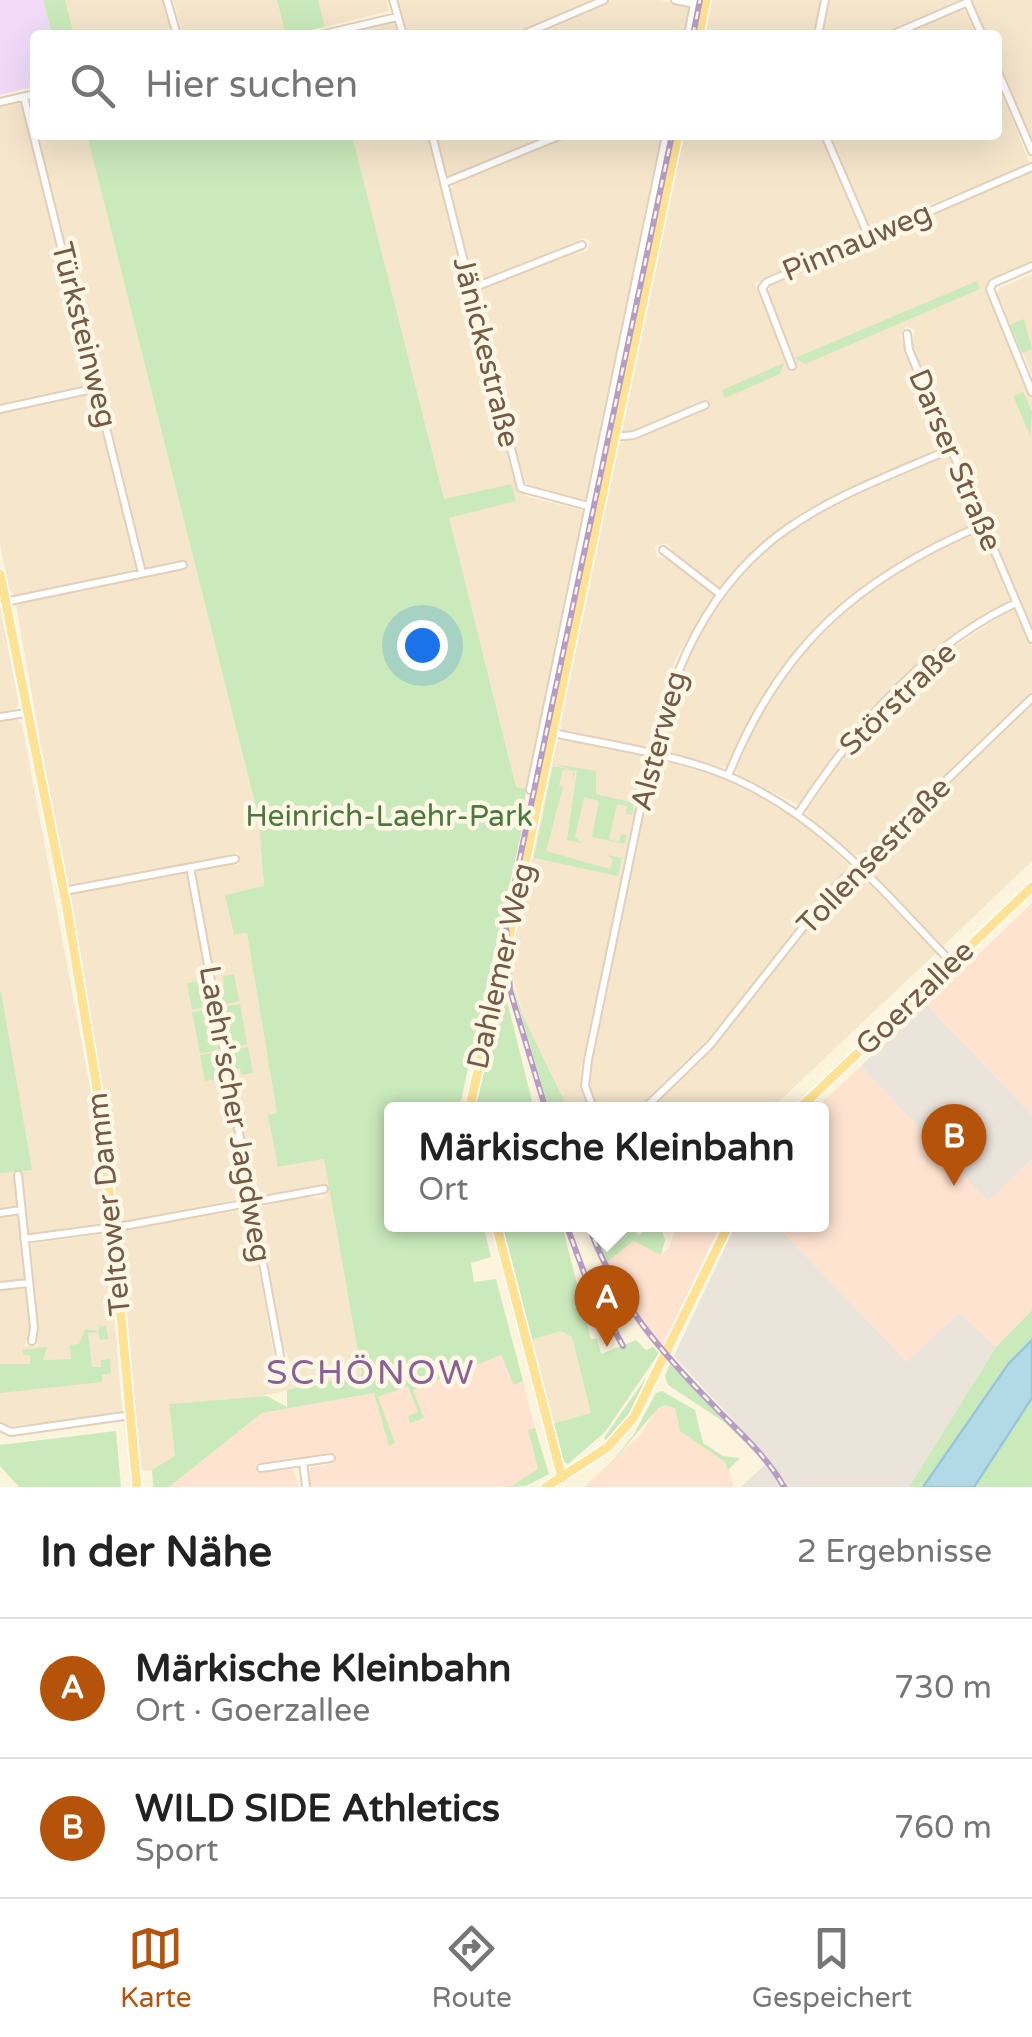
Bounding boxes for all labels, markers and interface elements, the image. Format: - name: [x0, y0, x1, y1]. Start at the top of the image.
- search box: [30, 30, 1002, 140]
- icon: search: [65, 58, 120, 113]
- text: Hier suchen: [145, 62, 358, 108]
- street label: Pinnauweg: [777, 194, 937, 290]
- street label: Türksteinweg: [43, 238, 125, 432]
- street label: Jänickestraße: [444, 253, 528, 451]
- street label: Darser Straße: [900, 363, 1010, 557]
- your location: [397, 620, 448, 671]
- street label: Störstraße: [832, 634, 964, 764]
- street label: Alsterweg: [623, 667, 695, 815]
- street label: Tollensestraße: [789, 769, 959, 943]
- park label: Heinrich-Laehr-Park: [245, 798, 533, 835]
- street label: Dahlemer Weg: [459, 859, 543, 1073]
- street label: Goerzallee: [848, 933, 982, 1063]
- street label: Laehr'scher Jagdweg: [191, 963, 279, 1265]
- street label: Teltower Damm: [79, 1091, 139, 1317]
- popup: [384, 1102, 829, 1232]
- pin: B: [922, 1104, 986, 1186]
- text: Märkische Kleinbahn: [418, 1125, 795, 1171]
- text: Ort: [418, 1171, 468, 1209]
- pin: A: [574, 1264, 640, 1347]
- district label: SCHÖNOW: [266, 1352, 476, 1394]
- text: In der Nähe: [40, 1527, 272, 1578]
- text: 2 Ergebnisse: [797, 1533, 992, 1571]
- text: Märkische Kleinbahn: [135, 1646, 511, 1692]
- text: A: [61, 1669, 84, 1707]
- text: 730 m: [894, 1669, 992, 1707]
- text: Ort · Goerzallee: [135, 1692, 370, 1730]
- text: WILD SIDE Athletics: [135, 1786, 500, 1832]
- text: B: [61, 1809, 84, 1847]
- text: 760 m: [894, 1809, 992, 1847]
- text: Sport: [135, 1832, 219, 1870]
- tab: Karte: [120, 1921, 192, 2015]
- tab: Route: [431, 1921, 512, 2015]
- tab: Gespeichert: [752, 1921, 912, 2015]

